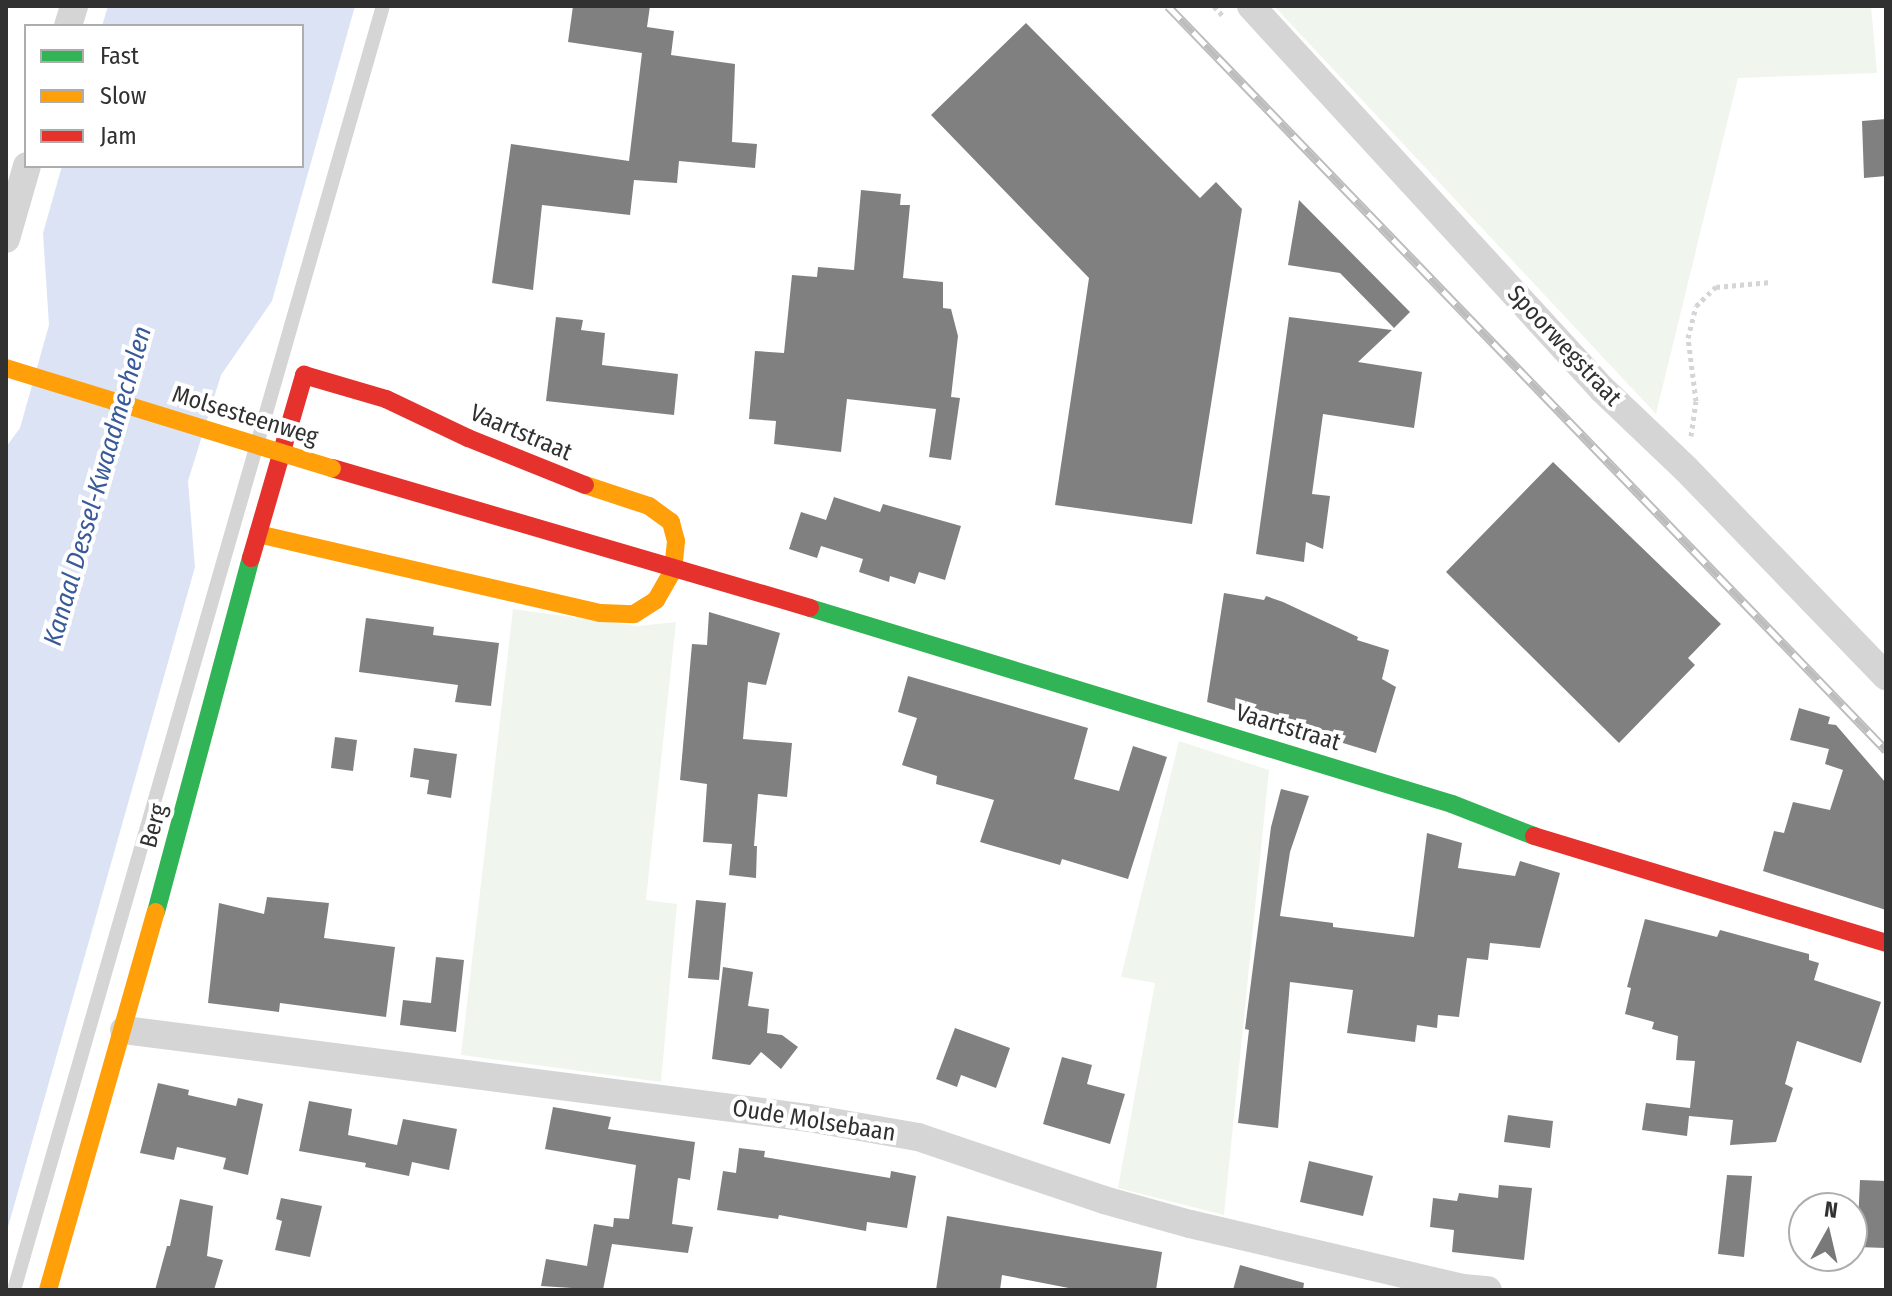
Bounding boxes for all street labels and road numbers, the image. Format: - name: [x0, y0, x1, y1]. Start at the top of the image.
- street label: Spoorwegstraat: [1501, 280, 1627, 412]
- street label: Molsesteenweg: [169, 380, 321, 452]
- street label: Vaartstraat: [466, 399, 576, 467]
- street label: Vaartstraat: [1232, 698, 1344, 758]
- street label: Berg: [134, 801, 174, 851]
- street label: Oude Molsebaan: [730, 1094, 898, 1148]

